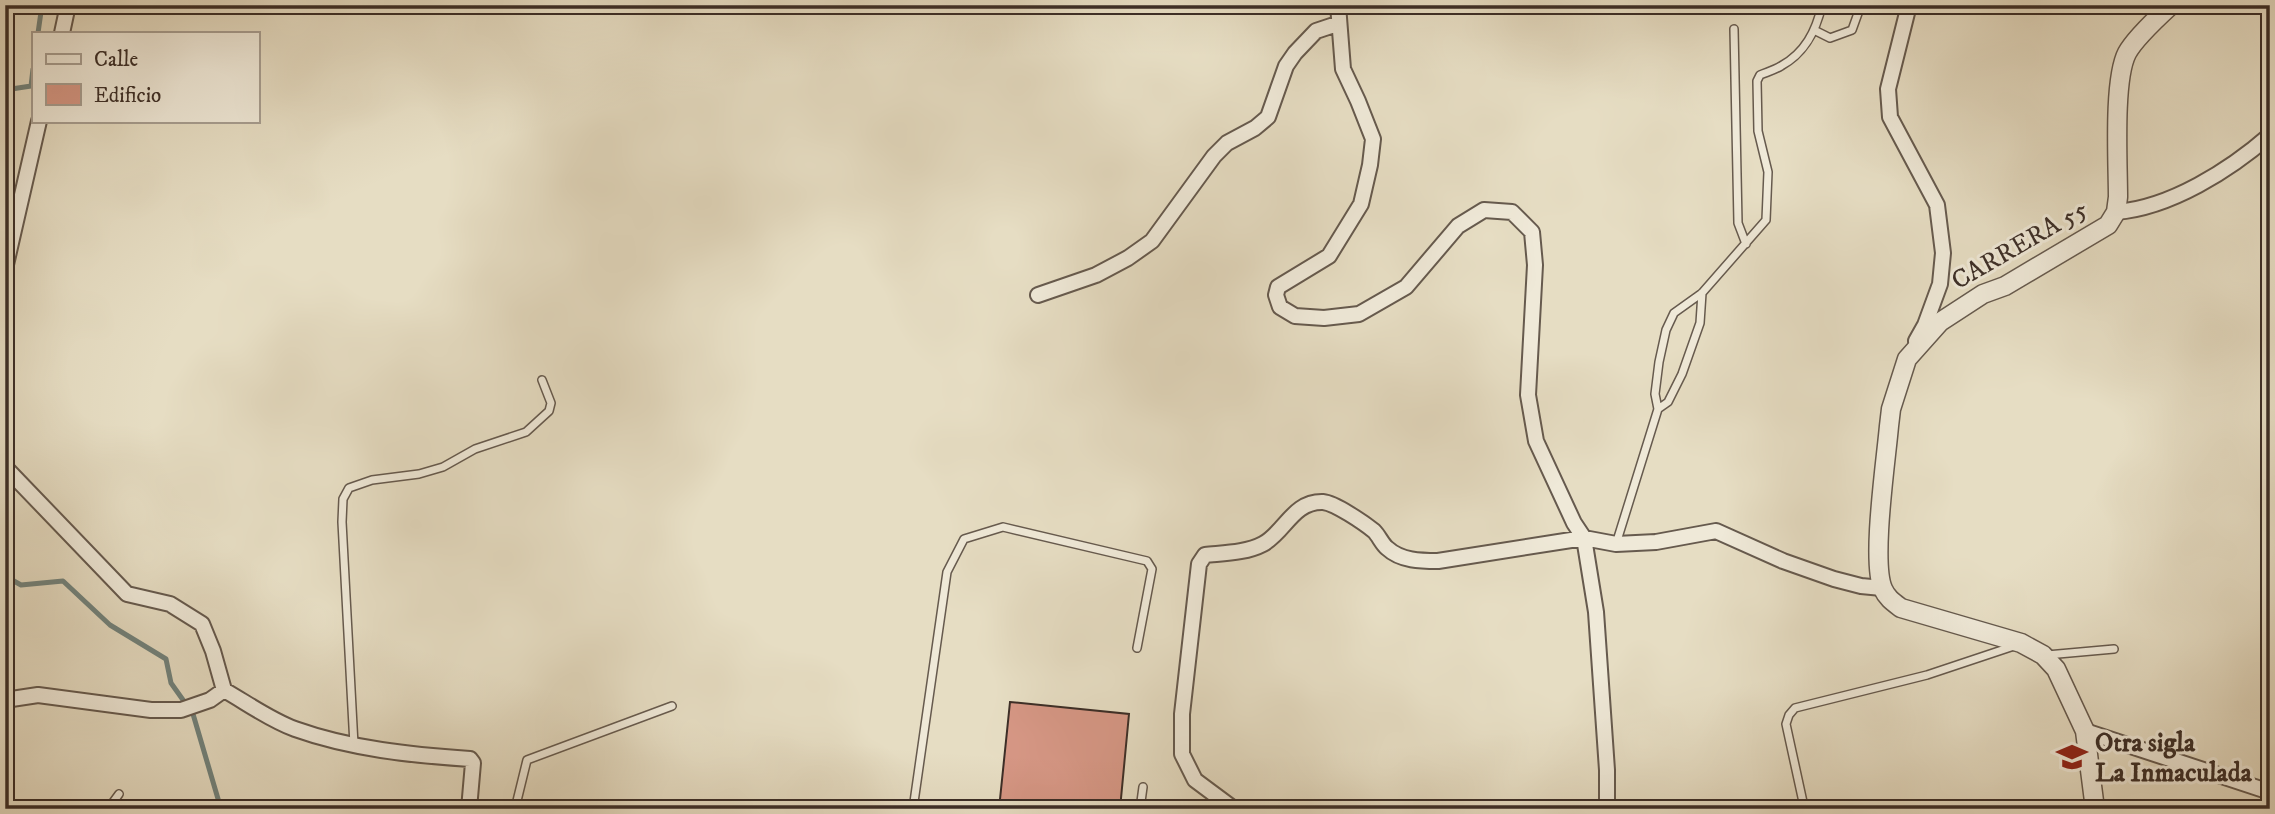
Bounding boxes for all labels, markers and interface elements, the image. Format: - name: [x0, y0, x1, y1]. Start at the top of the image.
- legend: [32, 32, 259, 122]
- text: Calle: [94, 47, 138, 73]
- text: Edificio: [94, 83, 161, 109]
- street label: CARRERA 55: [1946, 193, 2094, 298]
- place label: Otra sigla La Inmaculada: [2095, 727, 2253, 790]
- school or university icon: Otra sigla La Inmaculada: [2055, 740, 2089, 774]

